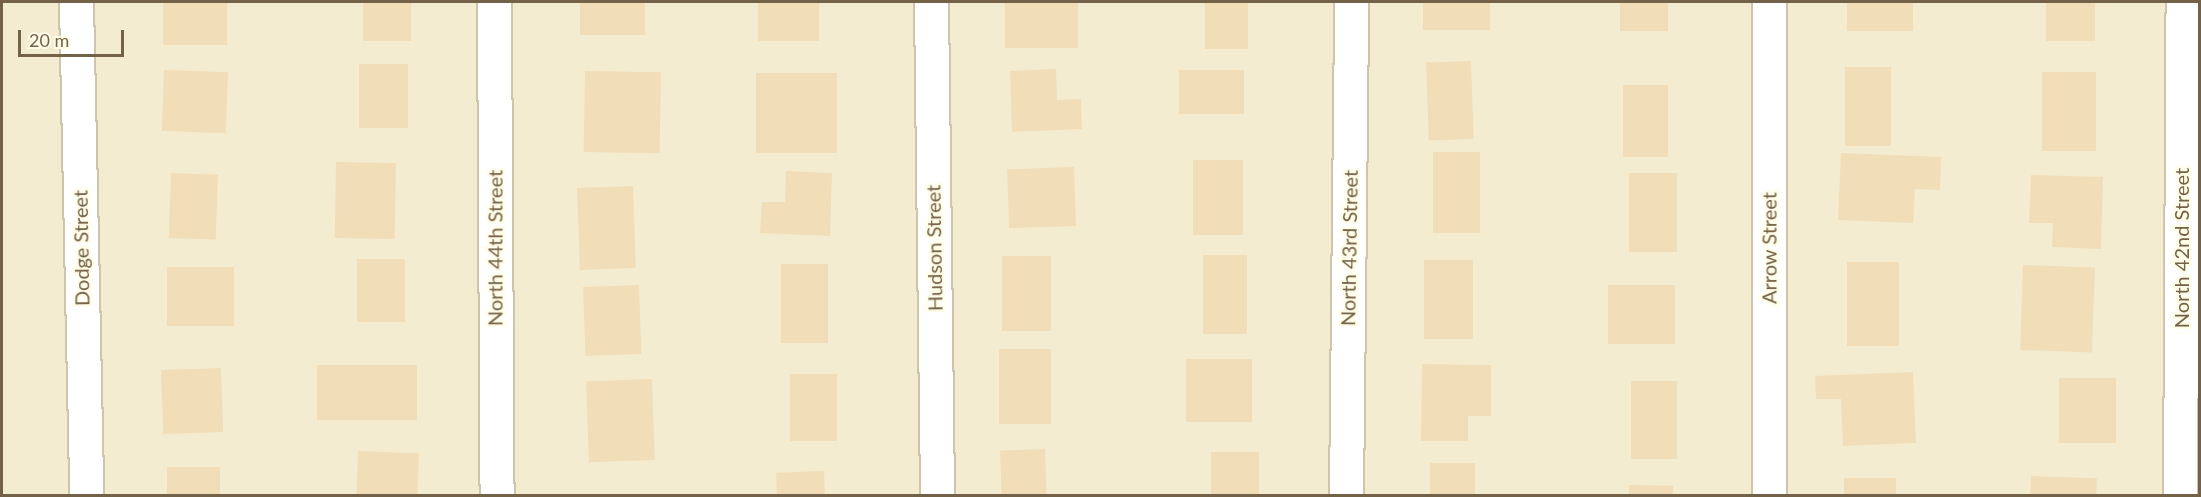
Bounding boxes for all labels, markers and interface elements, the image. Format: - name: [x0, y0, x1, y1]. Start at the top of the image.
- scale bar: [21, 18, 128, 56]
- text: 20 m: [29, 29, 69, 51]
- street label: North 42nd Street: [2169, 168, 2193, 328]
- street label: North 44th Street: [483, 170, 507, 326]
- street label: North 43rd Street: [1336, 170, 1362, 326]
- street label: Hudson Street: [921, 185, 947, 311]
- street label: Dodge Street: [68, 190, 94, 306]
- street label: Arrow Street: [1757, 192, 1781, 304]

